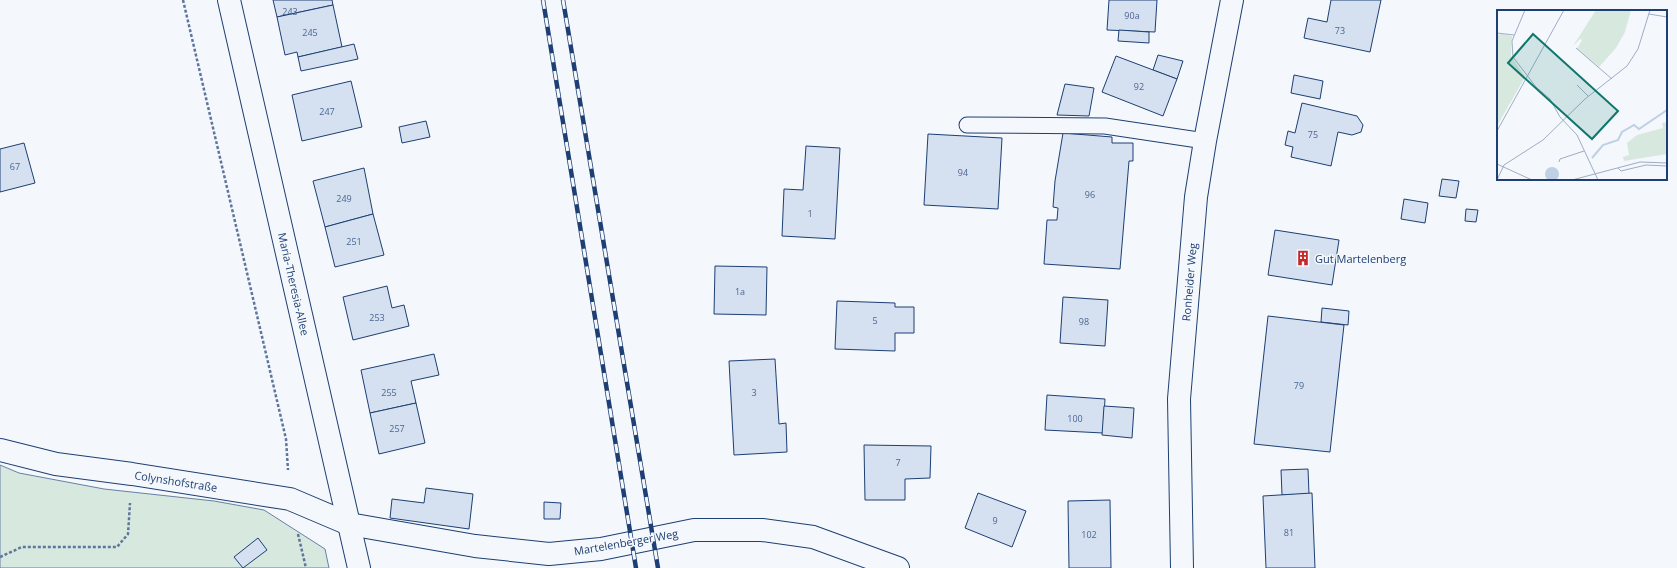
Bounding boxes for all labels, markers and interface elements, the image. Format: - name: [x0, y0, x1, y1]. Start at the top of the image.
- house number: 243: [282, 5, 298, 18]
- house number: 90a: [1124, 9, 1140, 22]
- inset map: [1497, 10, 1667, 180]
- house number: 73: [1335, 24, 1345, 37]
- house number: 245: [302, 26, 318, 39]
- house number: 92: [1134, 80, 1144, 93]
- house number: 247: [319, 105, 335, 118]
- house number: 75: [1308, 128, 1318, 141]
- house number: 67: [10, 160, 20, 173]
- house number: 94: [958, 166, 968, 179]
- house number: 96: [1085, 188, 1095, 201]
- house number: 249: [336, 192, 352, 205]
- house number: 1: [807, 207, 813, 220]
- street label: Maria-Theresia-Allee: [275, 231, 313, 337]
- house number: 251: [346, 235, 362, 248]
- street label: Ronheider Weg: [1178, 242, 1200, 322]
- building icon: Gut Martelenberg: [1294, 249, 1312, 267]
- place label: Gut Martelenberg: [1315, 251, 1406, 266]
- house number: 1a: [735, 285, 745, 298]
- house number: 253: [369, 311, 385, 324]
- house number: 5: [872, 314, 878, 327]
- house number: 98: [1079, 315, 1089, 328]
- house number: 79: [1294, 379, 1304, 392]
- house number: 255: [381, 386, 397, 399]
- house number: 3: [751, 386, 757, 399]
- house number: 100: [1067, 412, 1083, 425]
- house number: 257: [389, 422, 405, 435]
- house number: 7: [895, 456, 901, 469]
- street label: Colynshofstraße: [133, 467, 219, 495]
- house number: 9: [992, 514, 998, 527]
- street label: Martelenberger Weg: [573, 525, 679, 559]
- house number: 81: [1284, 526, 1294, 539]
- house number: 102: [1081, 528, 1097, 541]

